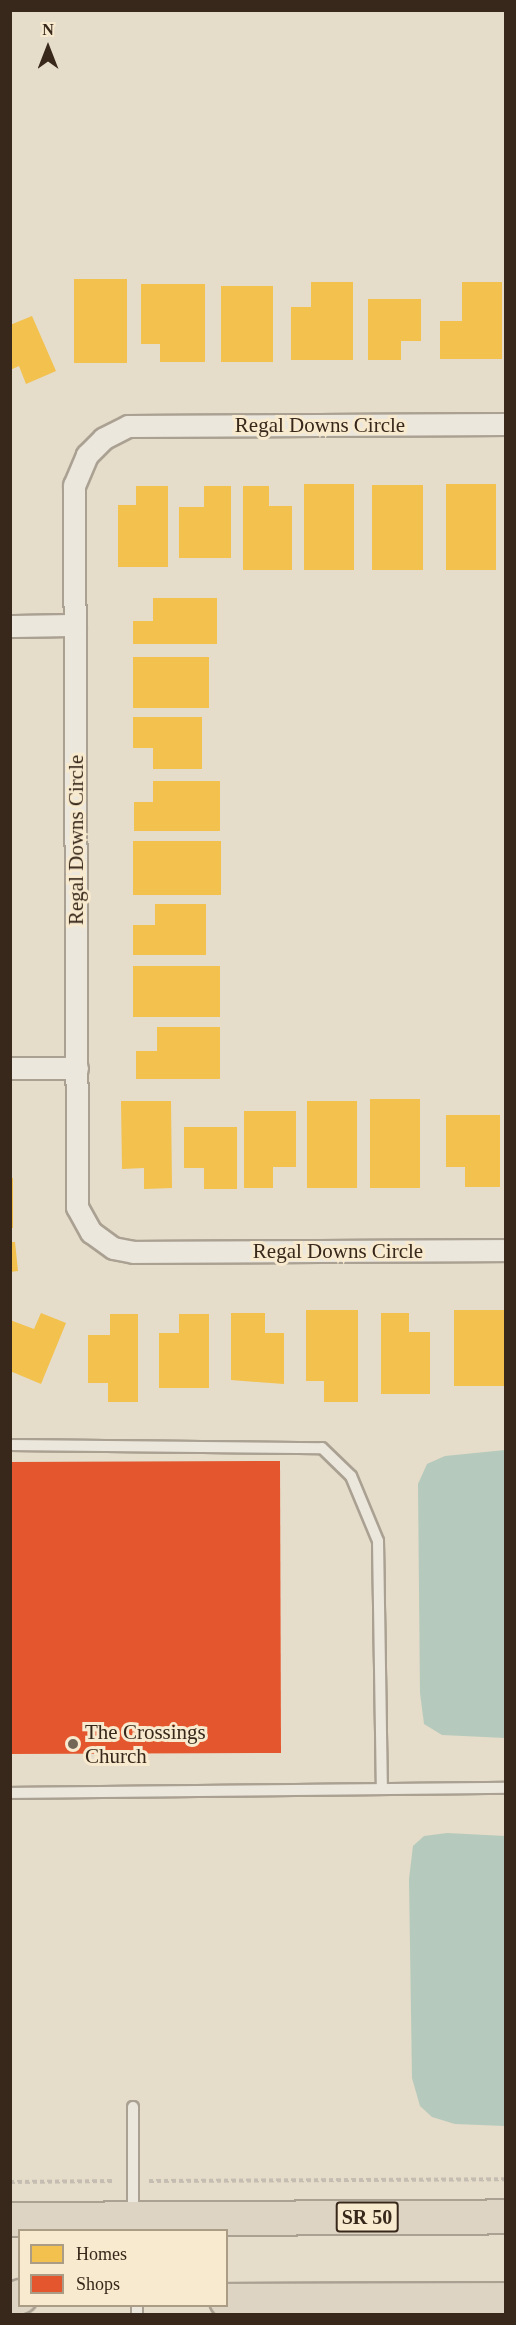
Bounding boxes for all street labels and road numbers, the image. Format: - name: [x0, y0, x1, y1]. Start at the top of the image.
- street label: Regal Downs Circle: [235, 412, 405, 438]
- street label: Regal Downs Circle: [63, 755, 89, 925]
- street label: Regal Downs Circle: [253, 1238, 423, 1264]
- road number: SR 50: [336, 2200, 398, 2234]

